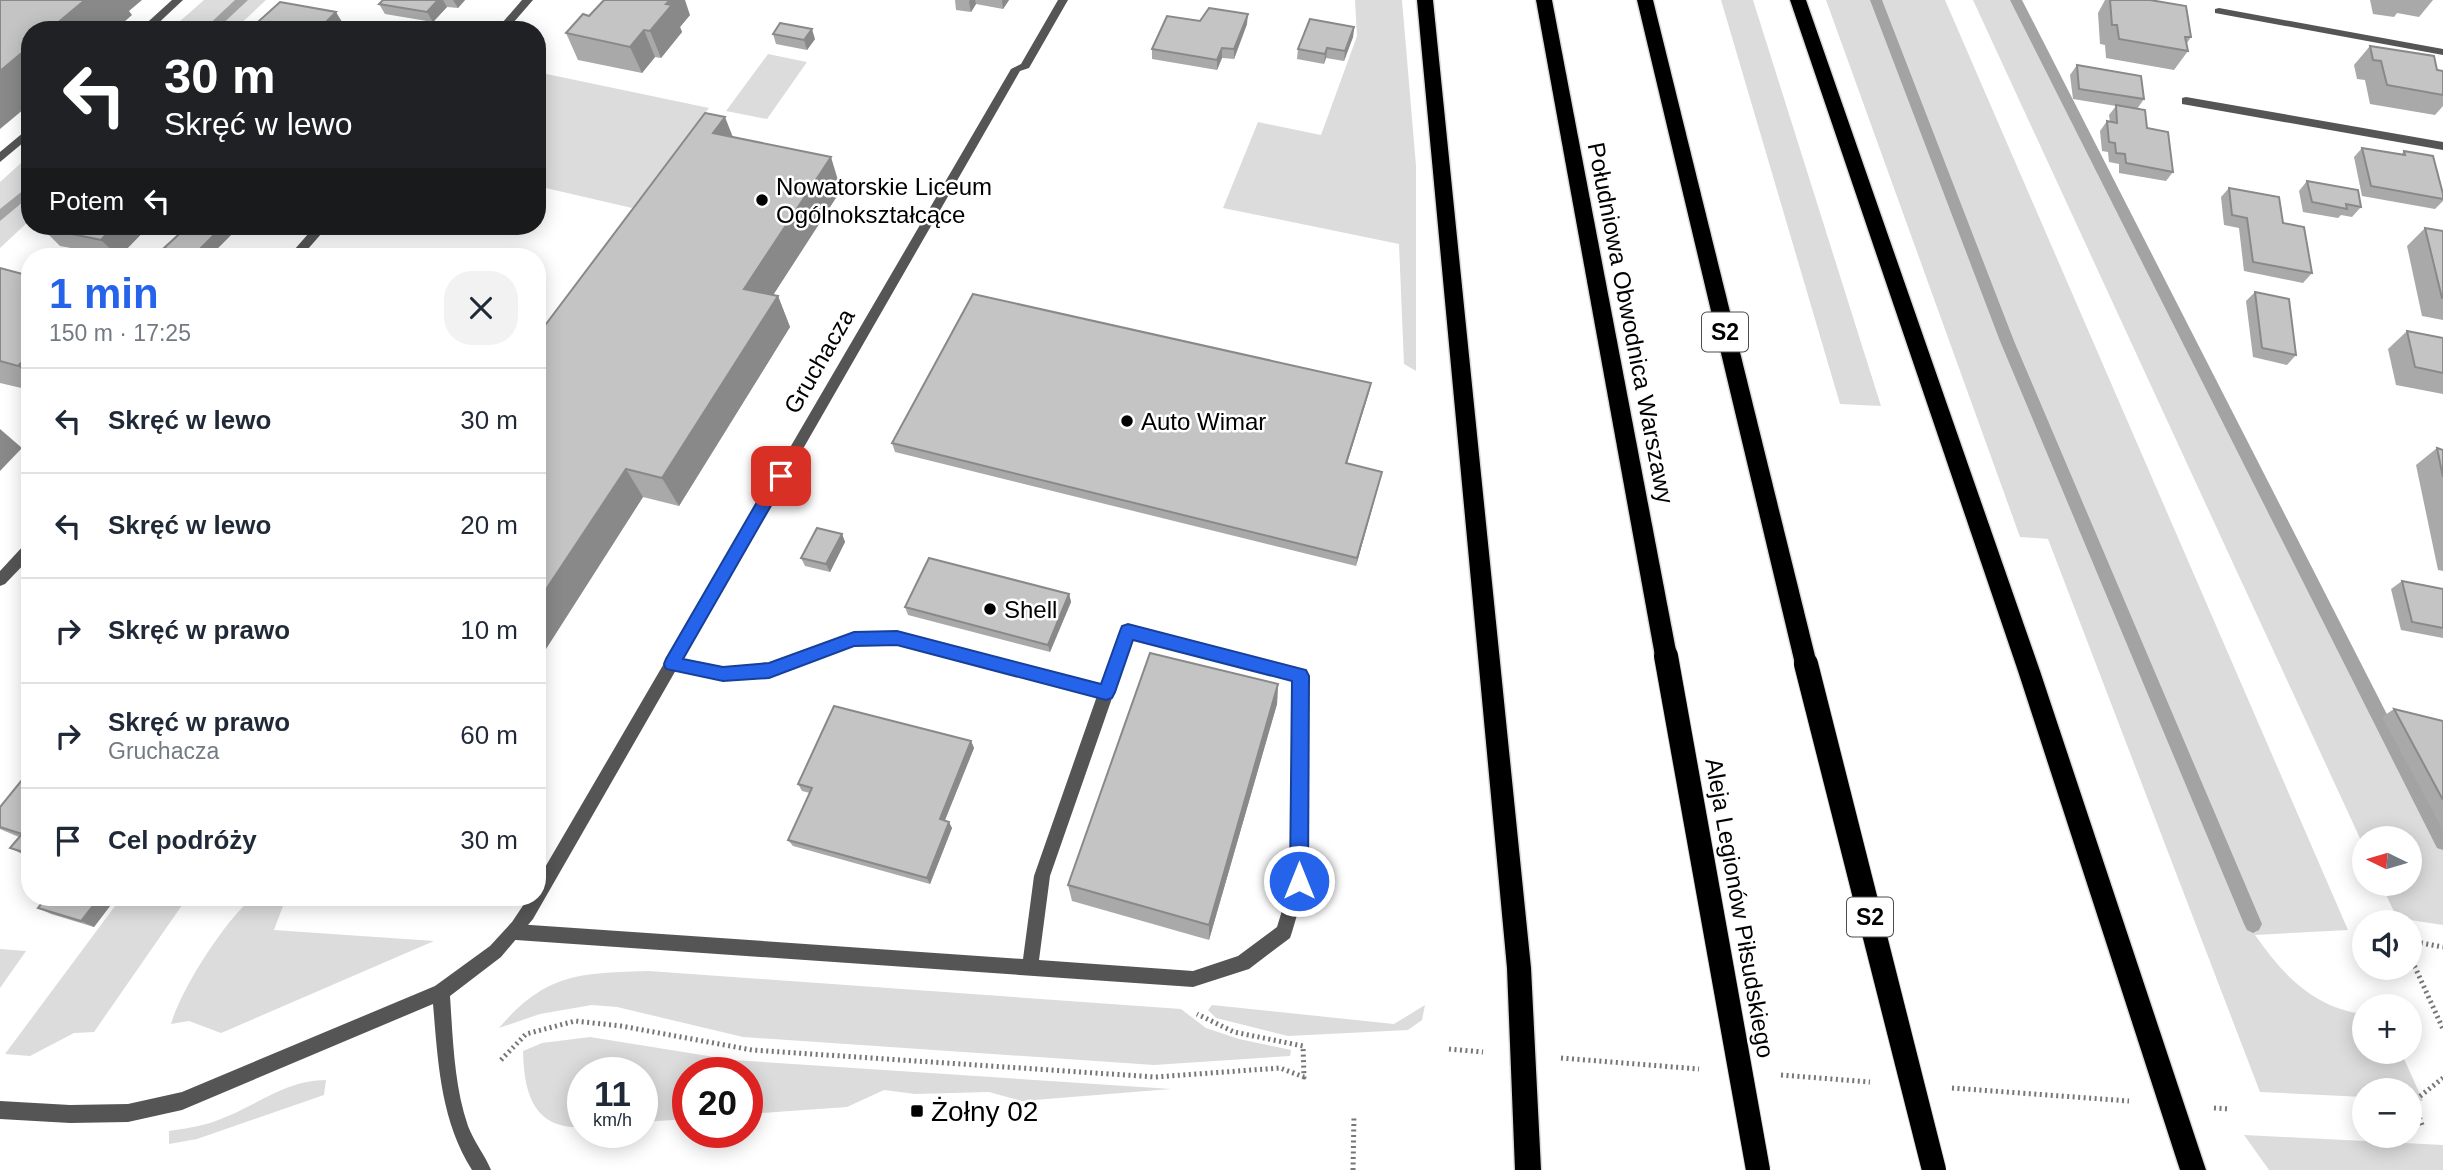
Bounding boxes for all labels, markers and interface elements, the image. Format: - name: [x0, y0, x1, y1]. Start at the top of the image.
- icon: left: [49, 49, 140, 140]
- text: 30 m: [164, 49, 276, 103]
- text: Skręć w lewo: [164, 106, 353, 142]
- street label: Południowa Obwodnica Warszawy: [1583, 140, 1679, 506]
- place label: Nowatorskie Liceum Ogólnokształcące: [776, 173, 992, 228]
- icon: left: [138, 182, 176, 220]
- text: Potem: [49, 186, 124, 216]
- marker: Nowatorskie Liceum Ogólnokształcące: [754, 192, 770, 208]
- text: 1 min: [49, 270, 159, 317]
- button: close: [444, 271, 518, 345]
- street label: Gruchacza: [778, 303, 860, 418]
- road number: S2: [1702, 312, 1748, 352]
- text: 150 m · 17:25: [49, 320, 191, 346]
- icon: left: [49, 402, 87, 440]
- text: Skręć w lewo: [108, 405, 271, 435]
- text: 30 m: [460, 405, 518, 435]
- place label: Auto Wimar: [1141, 408, 1266, 435]
- marker: Auto Wimar: [1119, 413, 1135, 429]
- pin: [751, 446, 811, 506]
- icon: arrive: [762, 457, 800, 495]
- icon: left: [49, 507, 87, 545]
- text: Skręć w lewo: [108, 510, 271, 540]
- text: 20 m: [460, 510, 518, 540]
- place label: Shell: [1004, 596, 1057, 623]
- marker: Shell: [982, 601, 998, 617]
- icon: right: [49, 612, 87, 650]
- text: Skręć w prawo: [108, 615, 290, 645]
- text: 10 m: [460, 615, 518, 645]
- text: Skręć w prawo: [108, 707, 290, 737]
- icon: right: [49, 717, 87, 755]
- text: 60 m: [460, 720, 518, 750]
- text: Gruchacza: [108, 738, 219, 764]
- street label: Aleja Legionów Piłsudskiego: [1700, 756, 1780, 1060]
- icon: arrive: [49, 822, 87, 860]
- text: Cel podróży: [108, 825, 257, 855]
- text: 30 m: [460, 825, 518, 855]
- north arrow: [2352, 826, 2422, 896]
- map controls: [2352, 826, 2422, 1148]
- position arrow: [1262, 844, 1336, 918]
- road number: S2: [1847, 898, 1893, 936]
- button: sound: [2352, 910, 2422, 980]
- button: +: [2352, 994, 2422, 1064]
- speed limit sign: 20: [672, 1057, 763, 1148]
- text: 11: [594, 1074, 631, 1113]
- button: −: [2352, 1078, 2422, 1148]
- place label: Żołny 02: [931, 1096, 1038, 1127]
- marker: Żołny 02: [909, 1103, 925, 1119]
- text: km/h: [593, 1110, 632, 1130]

